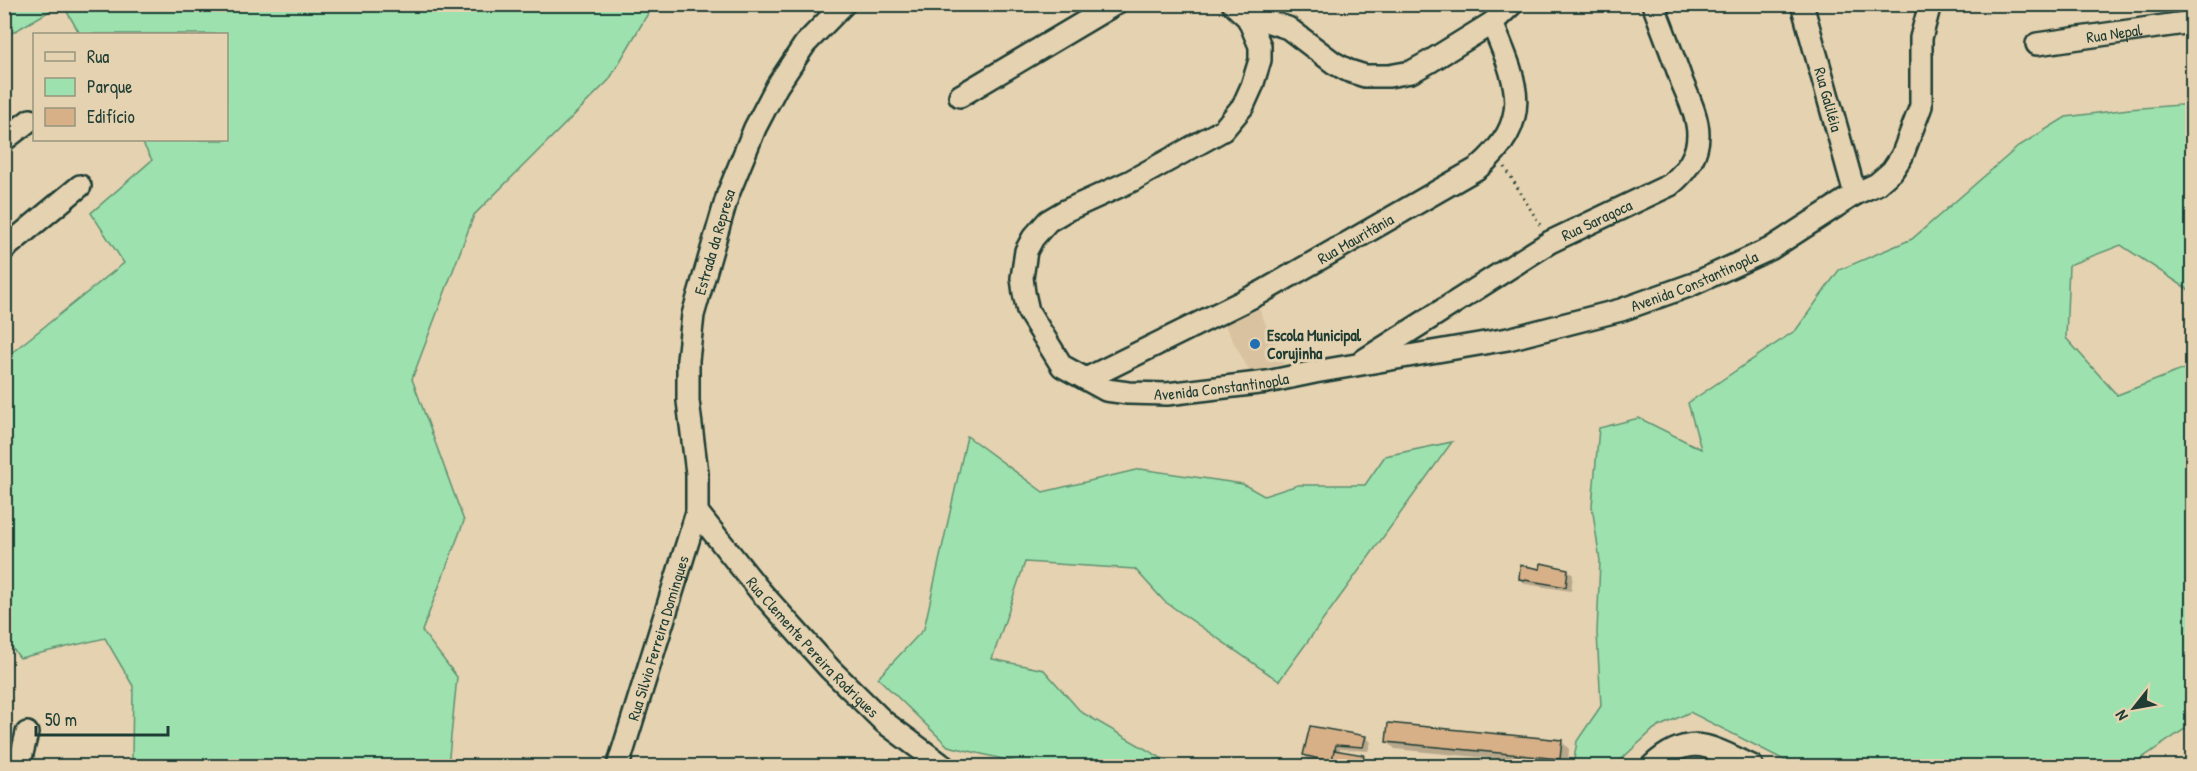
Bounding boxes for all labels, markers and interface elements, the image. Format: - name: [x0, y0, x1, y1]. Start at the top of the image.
- street label: Rua Nepal: [2085, 18, 2144, 48]
- legend: [33, 33, 228, 141]
- text: Rua: [87, 44, 109, 69]
- street label: Rua Galiléia: [1809, 65, 1848, 134]
- text: Parque: [87, 74, 132, 99]
- text: Edifício: [87, 104, 135, 129]
- street label: Estrada da Represa: [688, 185, 740, 297]
- street label: Rua Saragoca: [1558, 194, 1636, 246]
- street label: Rua Mauritânia: [1313, 208, 1398, 269]
- street label: Avenida Constantinopla: [1628, 245, 1761, 317]
- place label: Escola Municipal Corujinha: [1267, 324, 1362, 364]
- marker: Escola Municipal Corujinha: [1248, 337, 1262, 351]
- street label: Avenida Constantinopla: [1154, 367, 1291, 405]
- street label: Rua Silvio Ferreira Domingues: [622, 553, 694, 723]
- street label: Rua Clemente Pereira Rodrigues: [742, 572, 884, 722]
- north arrow: [2104, 678, 2164, 738]
- scale bar: [36, 699, 168, 737]
- text: N: [2109, 706, 2133, 725]
- text: 50 m: [45, 707, 77, 732]

